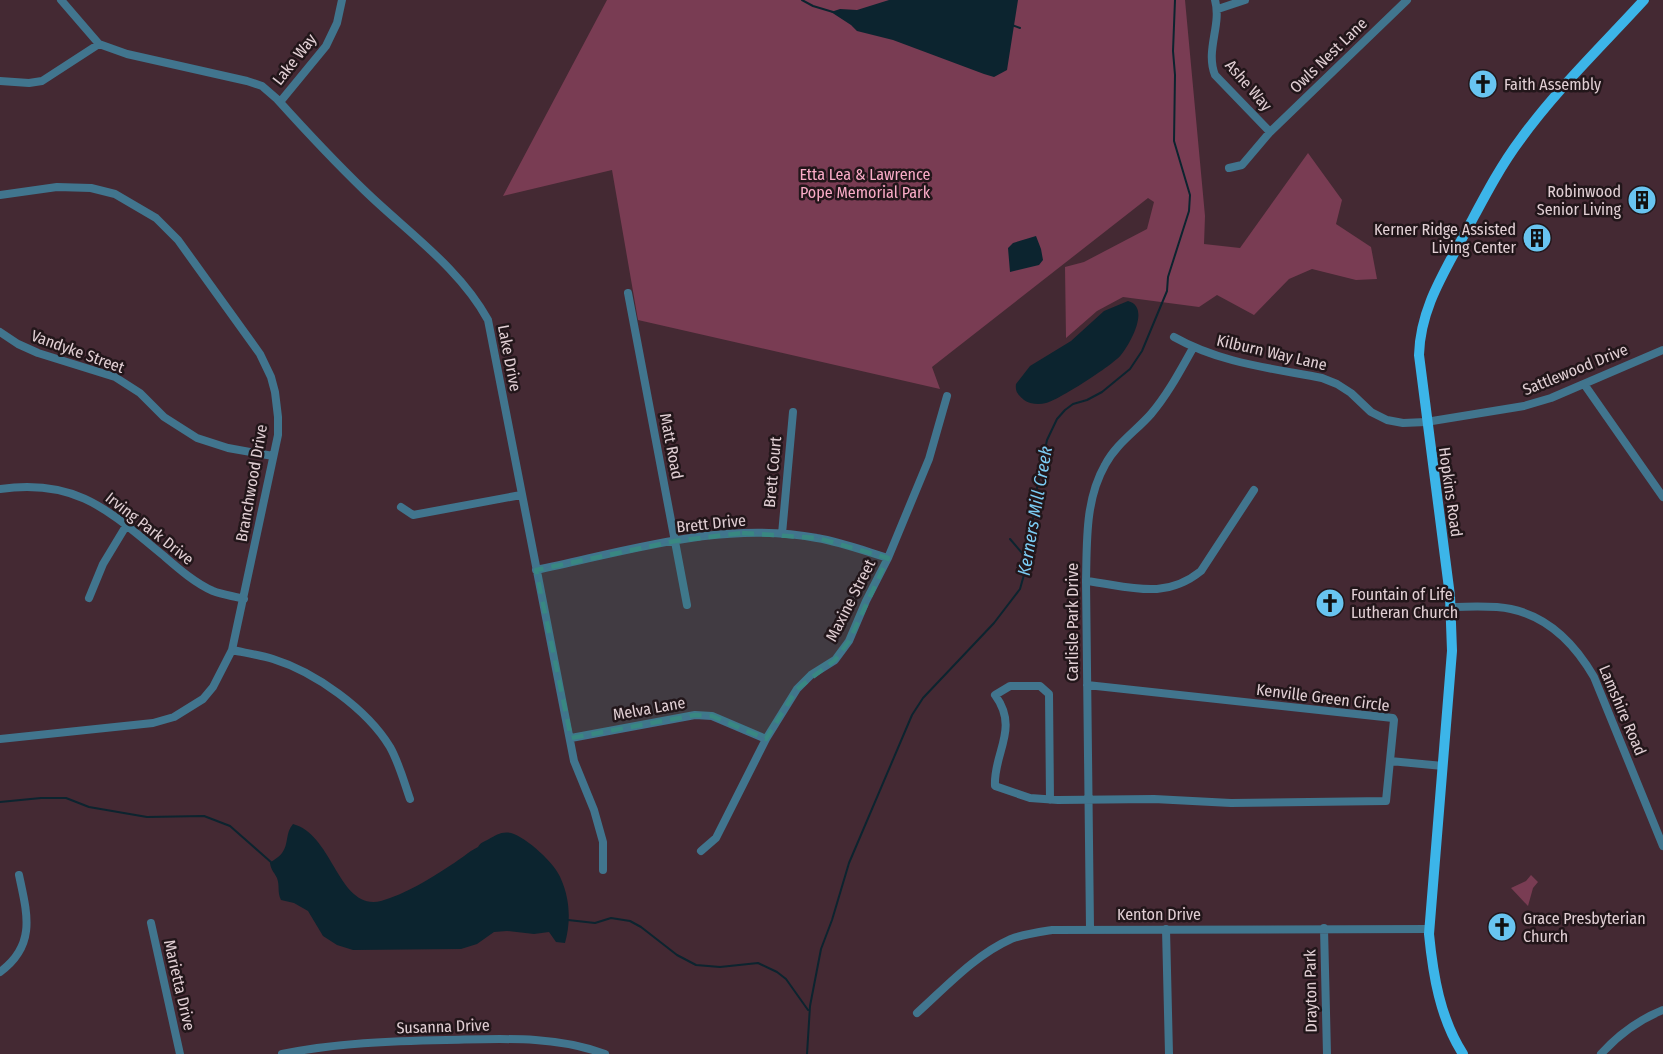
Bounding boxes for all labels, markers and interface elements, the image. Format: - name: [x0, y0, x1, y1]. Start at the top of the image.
- street label: Owls Nest Lane: [1286, 14, 1371, 97]
- street label: Lake Way: [268, 29, 321, 89]
- street label: Ashe Way: [1221, 56, 1277, 115]
- church icon: Faith Assembly: [1467, 68, 1499, 100]
- place label: Faith Assembly: [1504, 75, 1602, 94]
- park label: Etta Lea & Lawrence Pope Memorial Park: [800, 165, 931, 202]
- place label: Robinwood Senior Living: [1537, 182, 1621, 219]
- building icon: Robinwood Senior Living: [1626, 184, 1658, 216]
- place label: Kerner Ridge Assisted Living Center: [1374, 220, 1516, 257]
- building icon: Kerner Ridge Assisted Living Center: [1521, 222, 1553, 254]
- street label: Lake Drive: [494, 323, 525, 393]
- street label: Vandyke Street: [29, 326, 128, 377]
- street label: Kilburn Way Lane: [1215, 331, 1329, 374]
- street label: Sattlewood Drive: [1520, 340, 1631, 399]
- street label: Matt Road: [656, 412, 687, 481]
- street label: Branchwood Drive: [232, 423, 271, 543]
- street label: Brett Court: [760, 435, 785, 508]
- water label: Kerners Mill Creek: [1013, 444, 1057, 577]
- street label: Hopkins Road: [1435, 446, 1466, 538]
- street label: Irving Park Drive: [102, 488, 198, 569]
- street label: Brett Drive: [675, 510, 747, 537]
- street label: Maxine Street: [822, 555, 880, 645]
- street label: Carlisle Park Drive: [1063, 563, 1082, 681]
- place label: Fountain of Life Lutheran Church: [1351, 585, 1458, 622]
- church icon: Fountain of Life Lutheran Church: [1314, 587, 1346, 619]
- street label: Lamshire Road: [1595, 662, 1650, 758]
- street label: Kenville Green Circle: [1255, 680, 1391, 715]
- street label: Melva Lane: [611, 693, 687, 724]
- street label: Kenton Drive: [1117, 905, 1201, 924]
- place label: Grace Presbyterian Church: [1523, 909, 1646, 946]
- church icon: Grace Presbyterian Church: [1486, 911, 1518, 943]
- street label: Marietta Drive: [160, 938, 199, 1032]
- street label: Drayton Park: [1300, 949, 1321, 1033]
- street label: Susanna Drive: [396, 1015, 490, 1038]

